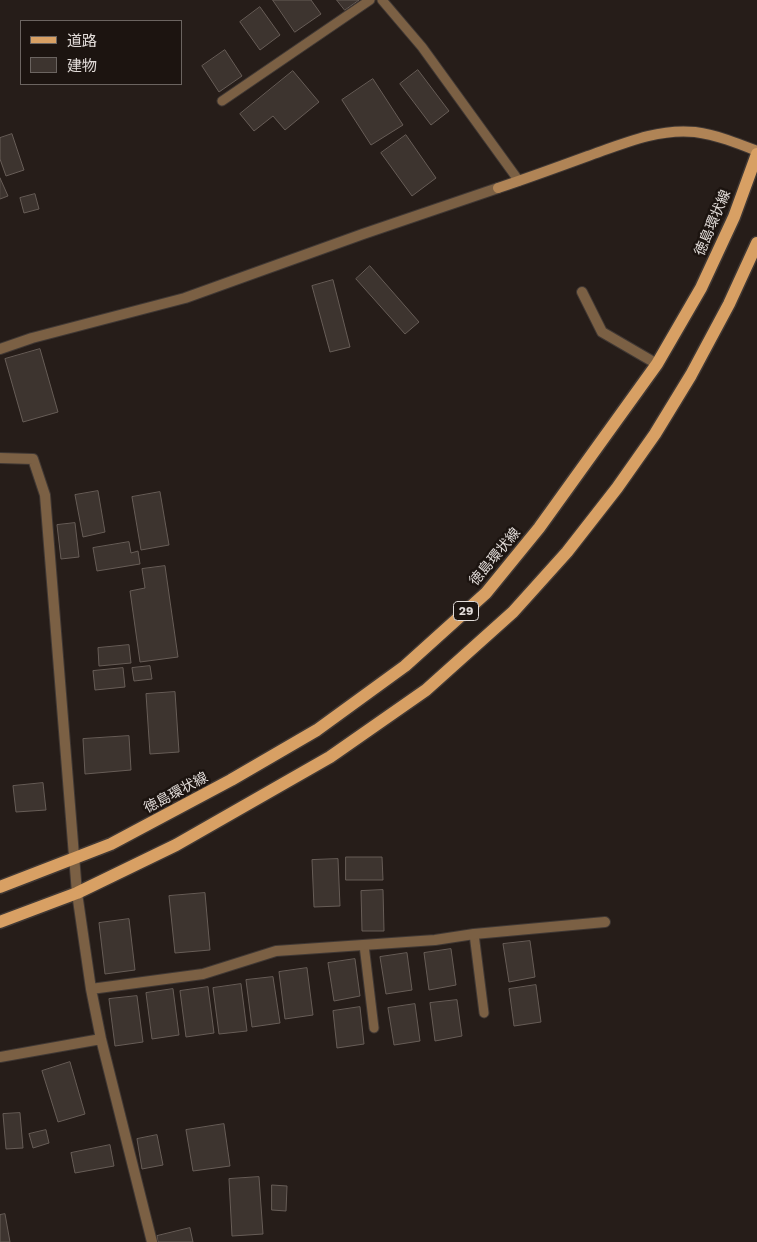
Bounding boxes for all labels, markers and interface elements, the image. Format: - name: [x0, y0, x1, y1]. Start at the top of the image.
- legend: [20, 20, 182, 85]
- text: 道路: [67, 32, 97, 50]
- text: 建物: [67, 57, 97, 75]
- street label: 徳島環状線: [692, 188, 734, 258]
- street label: 徳島環状線: [466, 525, 524, 589]
- road number: 29: [454, 602, 478, 620]
- street label: 徳島環状線: [141, 769, 211, 817]

